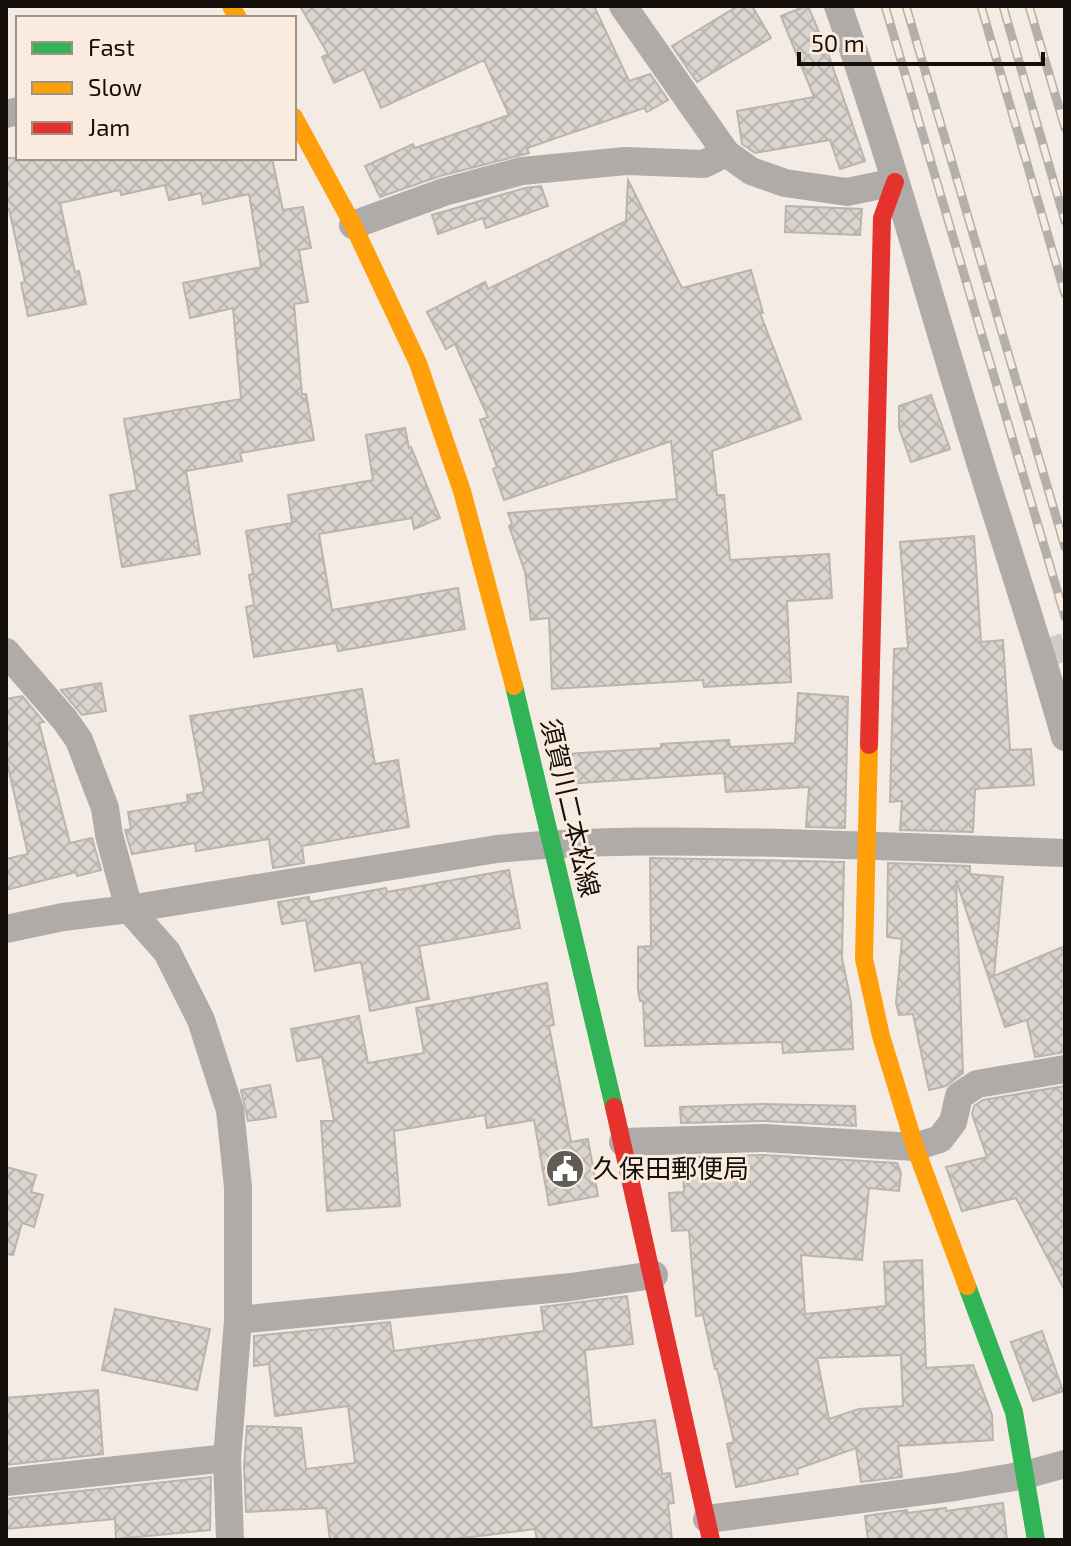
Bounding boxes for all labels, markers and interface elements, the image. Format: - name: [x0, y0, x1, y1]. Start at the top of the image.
- legend: [16, 16, 296, 160]
- scale bar: [799, 16, 1043, 66]
- text: 50 m: [811, 28, 865, 57]
- text: Fast: [88, 32, 135, 61]
- text: Slow: [88, 72, 142, 101]
- text: Jam: [88, 112, 130, 141]
- street label: 須賀川二本松線: [536, 716, 607, 900]
- public building icon: 久保田郵便局: [544, 1148, 586, 1190]
- place label: 久保田郵便局: [593, 1152, 749, 1183]

